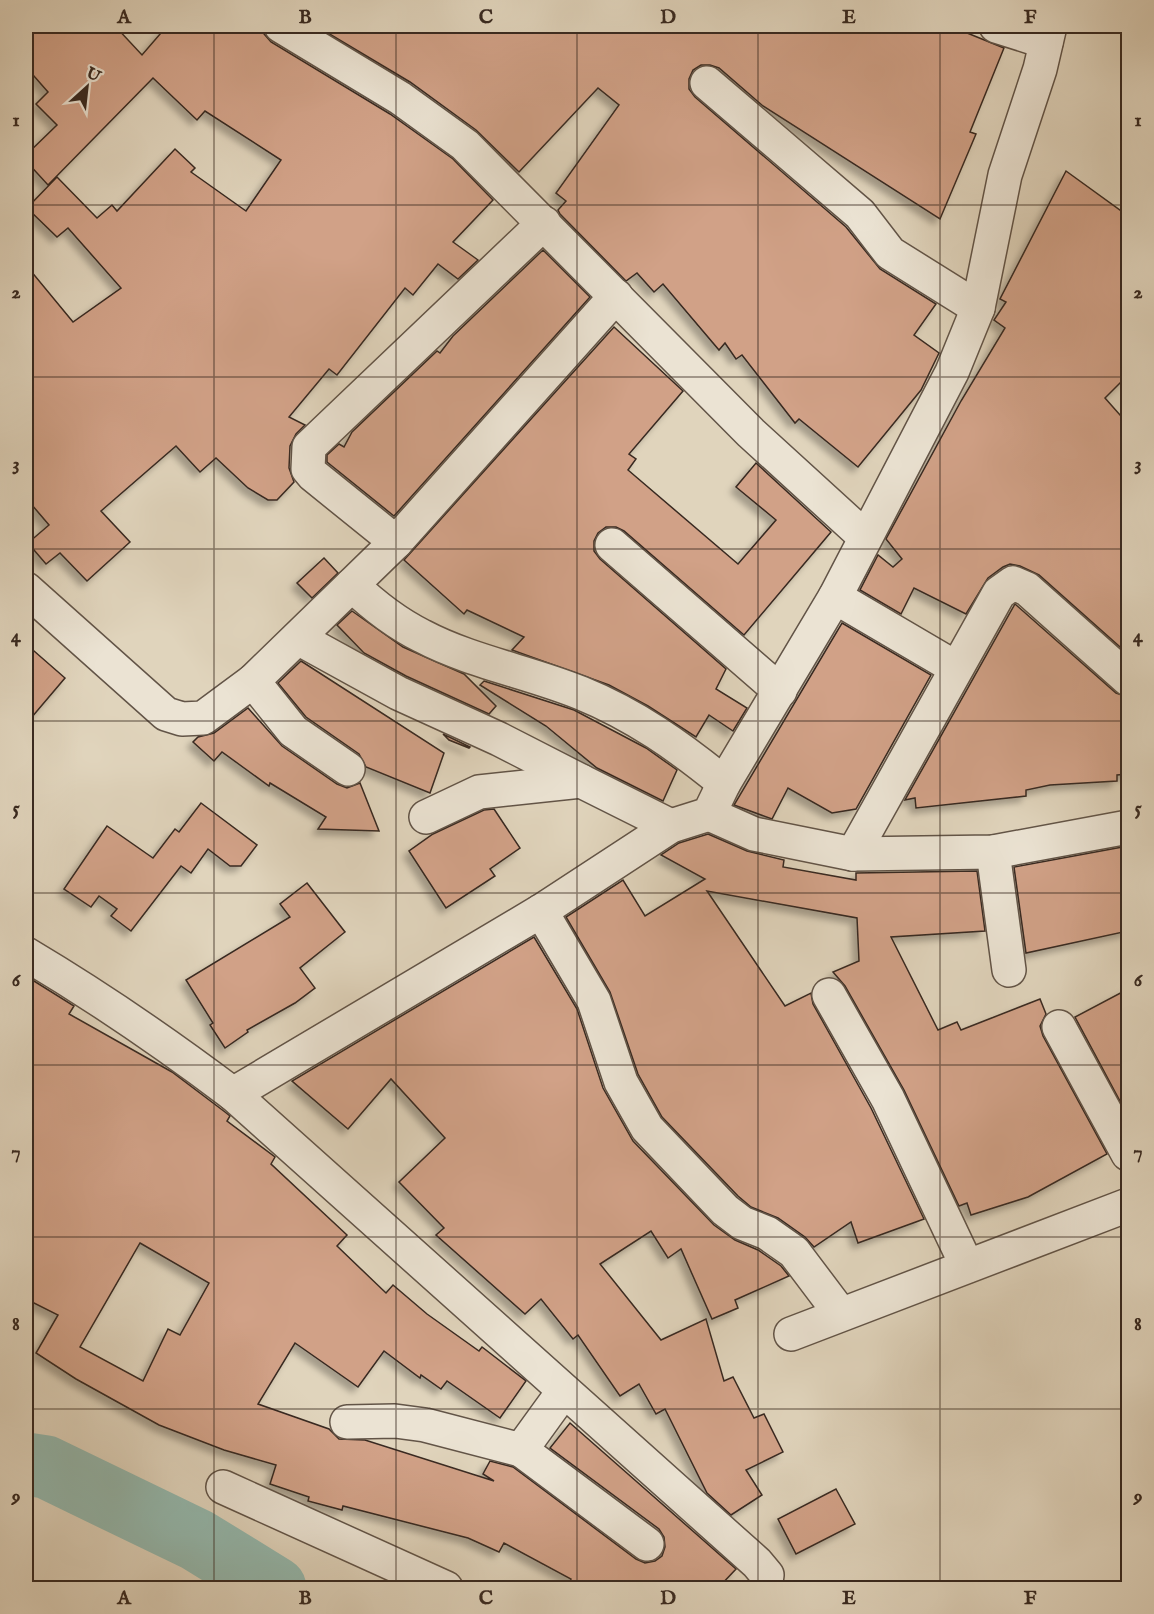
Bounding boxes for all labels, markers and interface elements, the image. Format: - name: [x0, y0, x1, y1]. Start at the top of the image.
- text: A: [116, 5, 132, 30]
- text: B: [298, 5, 312, 30]
- text: C: [479, 5, 493, 30]
- text: D: [660, 5, 676, 30]
- text: E: [842, 5, 856, 30]
- text: F: [1024, 5, 1037, 30]
- north arrow: [57, 57, 117, 117]
- text: U: [81, 63, 104, 88]
- text: 1: [12, 108, 20, 133]
- text: 1: [1134, 108, 1142, 133]
- text: 2: [11, 280, 21, 305]
- text: 2: [1133, 280, 1143, 305]
- text: 3: [12, 452, 20, 477]
- text: 3: [1134, 452, 1142, 477]
- text: 4: [11, 624, 22, 649]
- text: 4: [1133, 624, 1144, 649]
- text: 5: [12, 796, 20, 821]
- text: 5: [1134, 796, 1142, 821]
- text: 6: [12, 968, 22, 993]
- text: 6: [1134, 968, 1144, 993]
- text: 7: [11, 1140, 21, 1165]
- text: 7: [1133, 1140, 1143, 1165]
- text: 8: [12, 1312, 20, 1337]
- text: 8: [1134, 1312, 1142, 1337]
- text: 9: [11, 1484, 21, 1509]
- text: 9: [1133, 1484, 1143, 1509]
- text: A: [116, 1586, 132, 1611]
- text: B: [298, 1586, 312, 1611]
- text: C: [479, 1586, 493, 1611]
- text: D: [660, 1586, 676, 1611]
- text: E: [842, 1586, 856, 1611]
- text: F: [1024, 1586, 1037, 1611]

